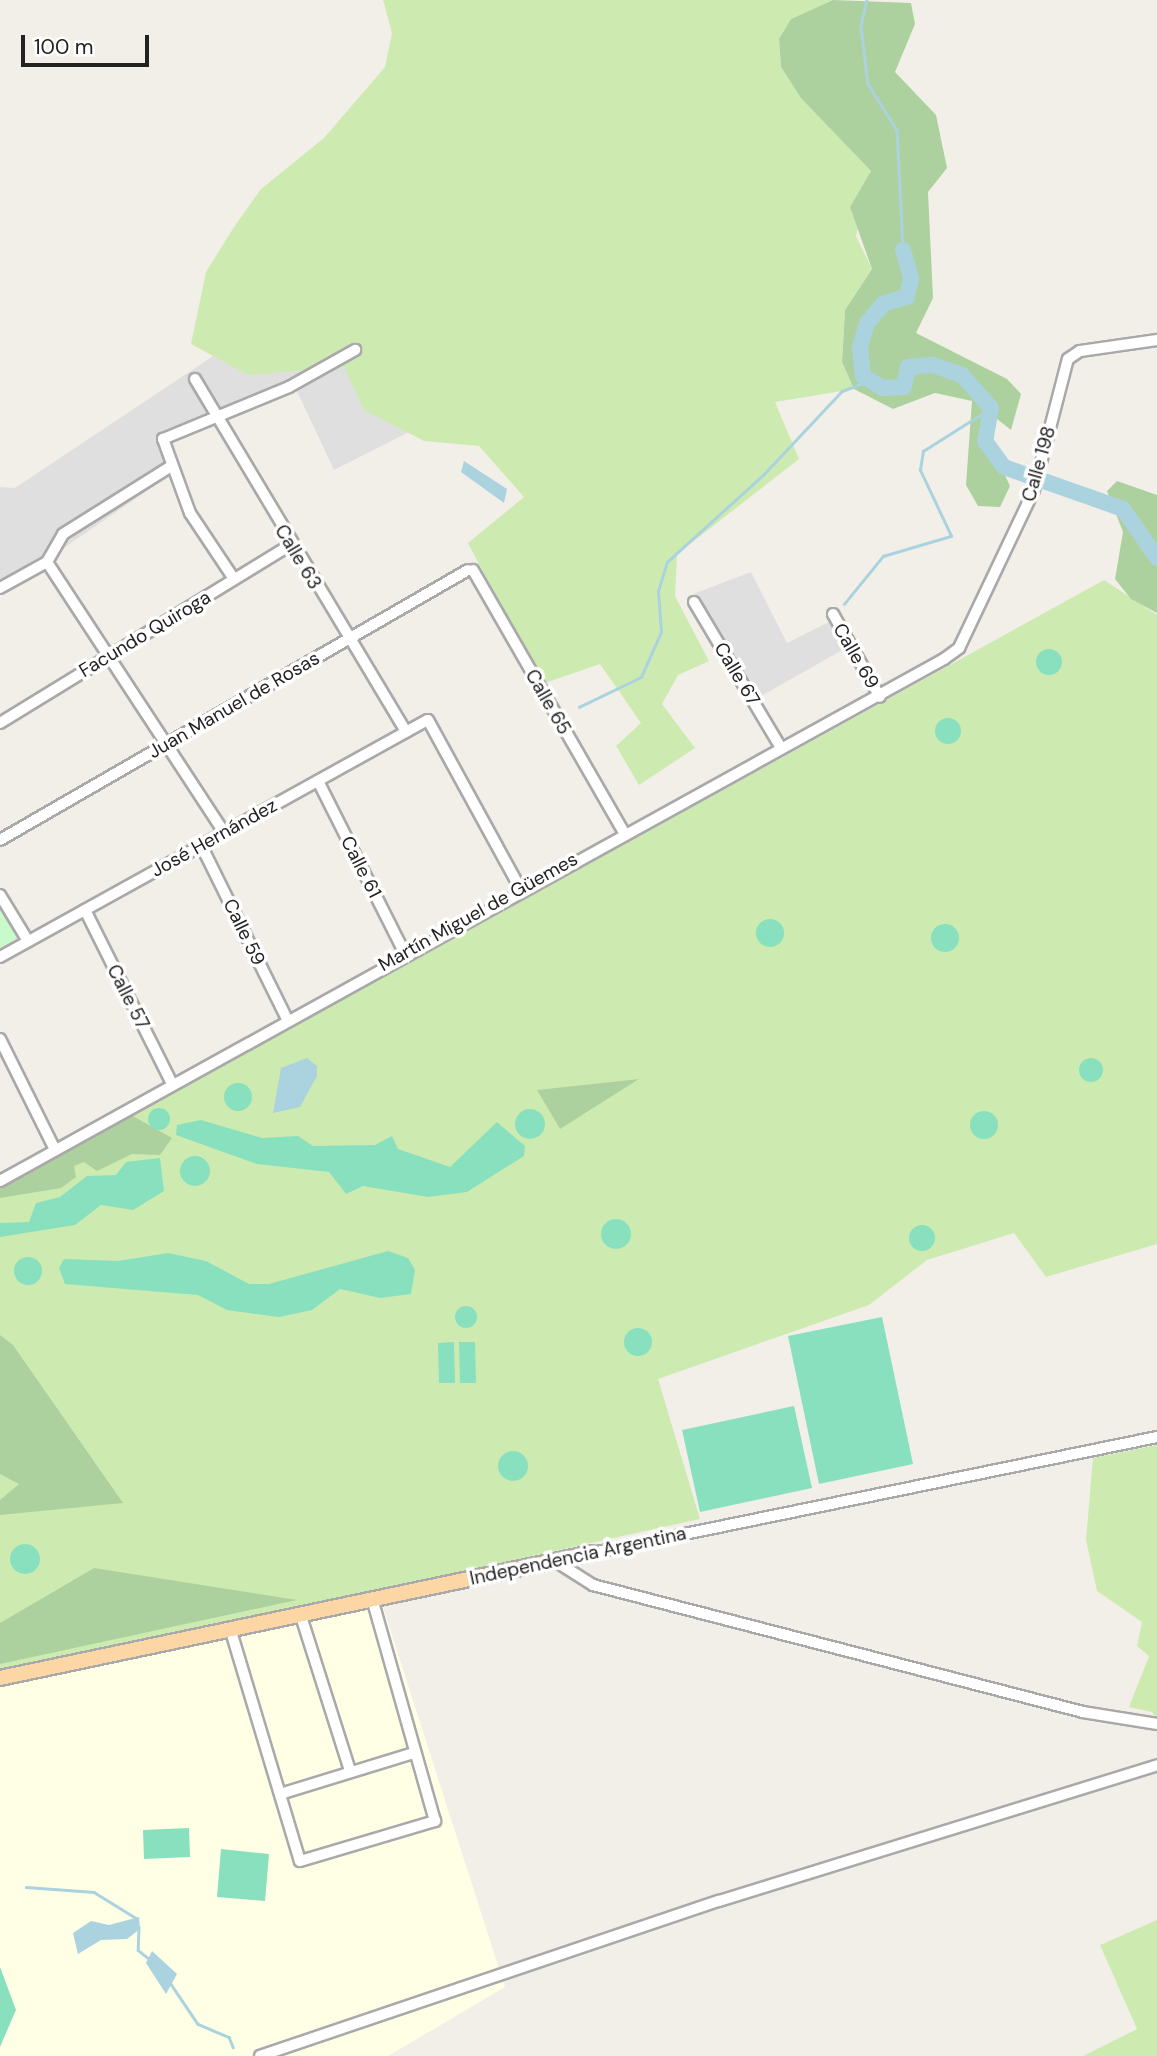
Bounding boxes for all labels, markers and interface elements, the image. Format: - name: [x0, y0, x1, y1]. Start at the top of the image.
- scale bar: [24, 21, 152, 65]
- text: 100 m: [34, 33, 94, 61]
- street label: Calle 198: [1017, 424, 1061, 504]
- street label: Calle 63: [270, 521, 326, 593]
- street label: Facundo Quiroga: [75, 586, 215, 682]
- street label: Calle 69: [828, 619, 884, 693]
- street label: Calle 67: [709, 638, 765, 710]
- street label: Juan Manuel de Rosas: [144, 647, 324, 763]
- street label: Calle 65: [520, 665, 576, 739]
- street label: José Hernández: [147, 794, 281, 882]
- street label: Calle 61: [336, 832, 386, 902]
- street label: Martín Miguel de Güemes: [374, 848, 582, 976]
- street label: Calle 59: [218, 895, 270, 969]
- street label: Calle 57: [102, 961, 154, 1033]
- street label: Independencia Argentina: [468, 1522, 688, 1590]

